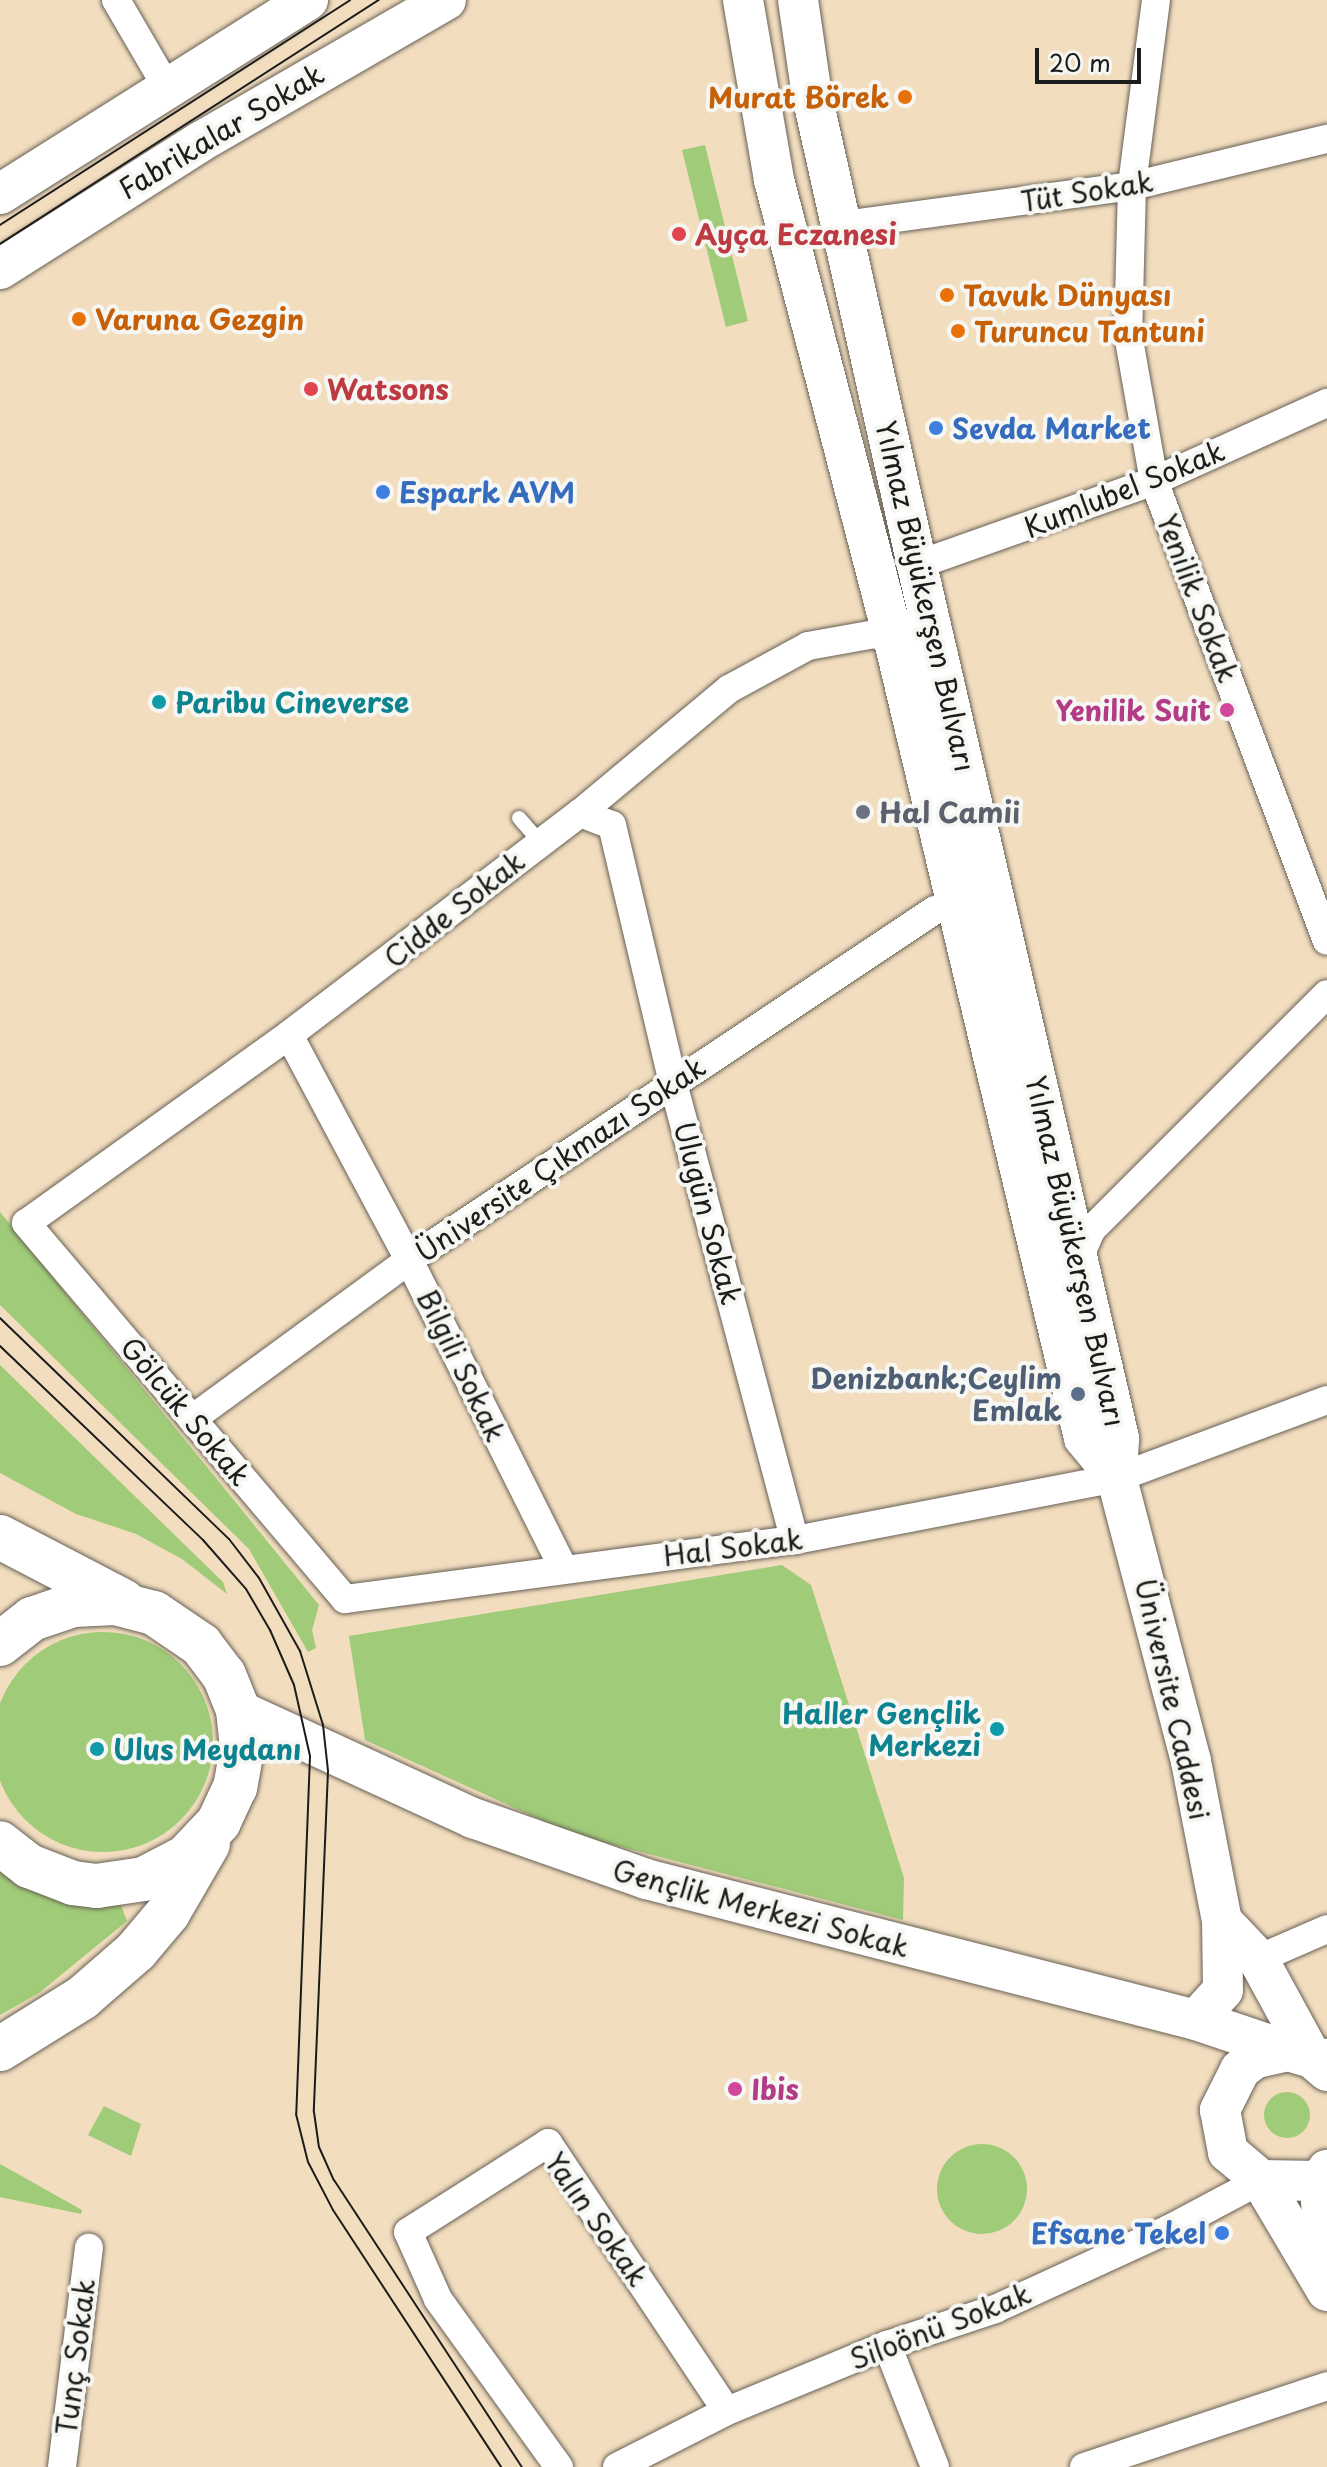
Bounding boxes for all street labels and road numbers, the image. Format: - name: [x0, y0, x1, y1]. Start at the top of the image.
- street label: Fabrikalar Sokak: [112, 56, 330, 206]
- street label: Tüt Sokak: [1016, 164, 1158, 218]
- street label: Yılmaz Büyükerşen Bulvarı: [870, 418, 982, 774]
- street label: Kumlubel Sokak: [1018, 433, 1230, 545]
- street label: Yenilik Sokak: [1150, 509, 1246, 687]
- street label: Cidde Sokak: [377, 844, 531, 974]
- street label: Üniversite Çıkmazı Sokak: [408, 1049, 712, 1269]
- street label: Yılmaz Büyükerşen Bulvarı: [1020, 1073, 1132, 1429]
- street label: Ulugün Sokak: [667, 1118, 749, 1308]
- street label: Bilgili Sokak: [410, 1283, 514, 1447]
- street label: Gölcük Sokak: [113, 1329, 259, 1493]
- street label: Hal Sokak: [662, 1522, 804, 1572]
- street label: Üniversite Caddesi: [1129, 1574, 1217, 1824]
- street label: Gençlik Merkezi Sokak: [607, 1852, 915, 1964]
- street label: Yalın Sokak: [538, 2145, 656, 2293]
- street label: Siloönü Sokak: [845, 2276, 1035, 2376]
- street label: Tunç Sokak: [49, 2277, 101, 2437]

